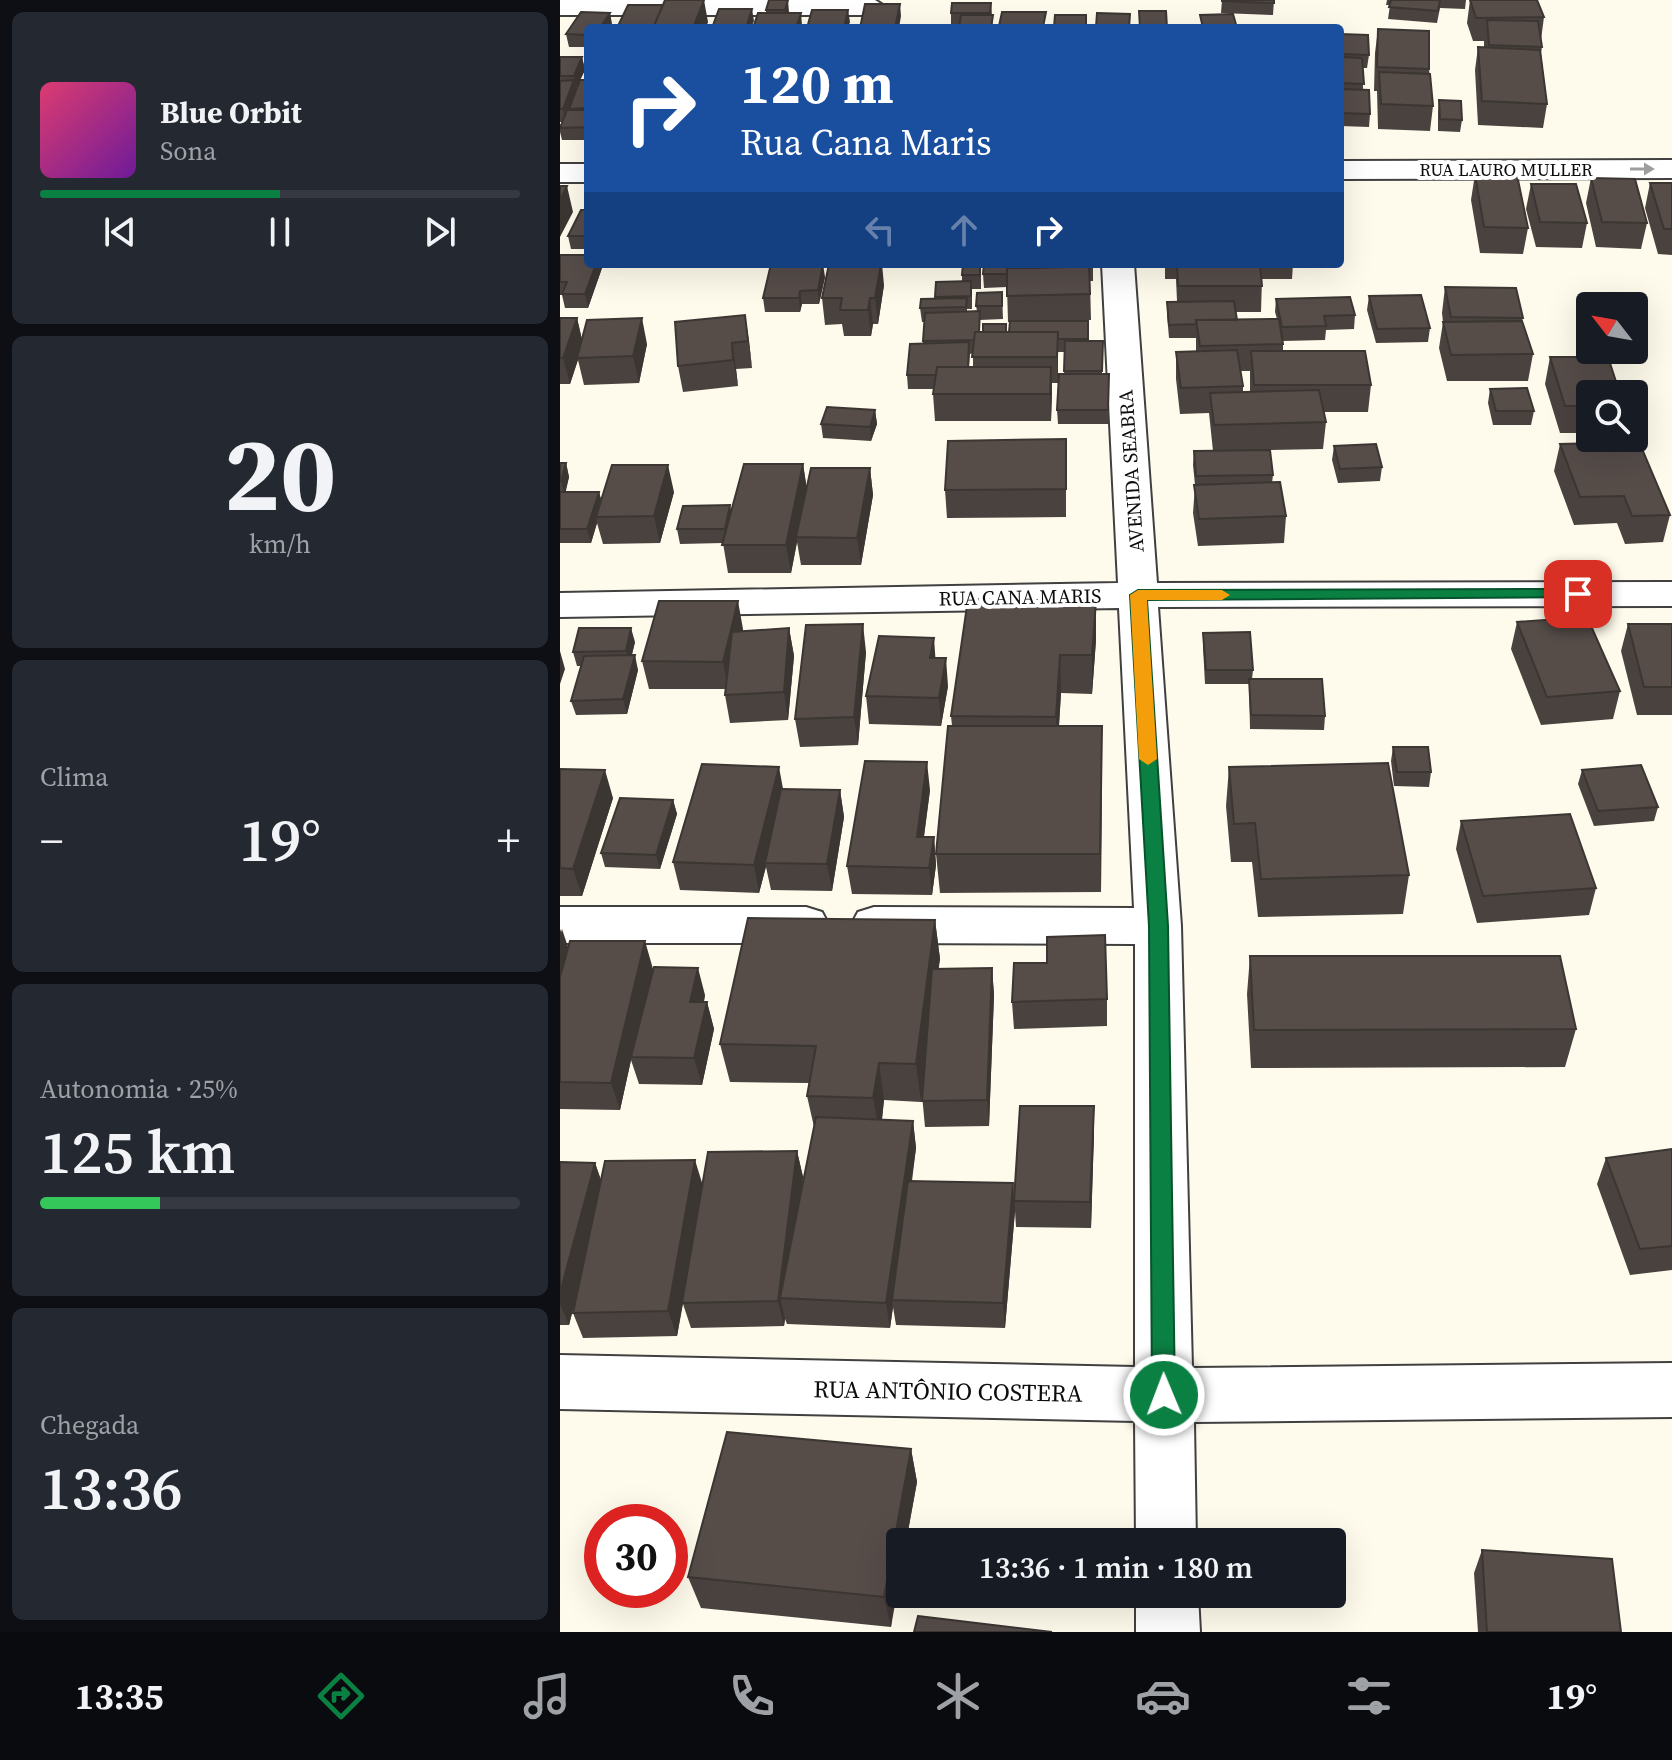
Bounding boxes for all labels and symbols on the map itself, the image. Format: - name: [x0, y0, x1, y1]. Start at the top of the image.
- street label: RUA LAURO MULLER: [1419, 157, 1593, 182]
- one-way arrow: [1630, 163, 1655, 175]
- north arrow: [1576, 292, 1648, 364]
- street label: AVENIDA SEABRA: [1111, 388, 1151, 553]
- pin: [1544, 560, 1612, 628]
- street label: RUA CANA MARIS: [938, 582, 1102, 612]
- position arrow: [1122, 1353, 1206, 1437]
- street label: RUA ANTÔNIO COSTERA: [813, 1372, 1083, 1410]
- speed limit sign: 30: [584, 1504, 688, 1608]

